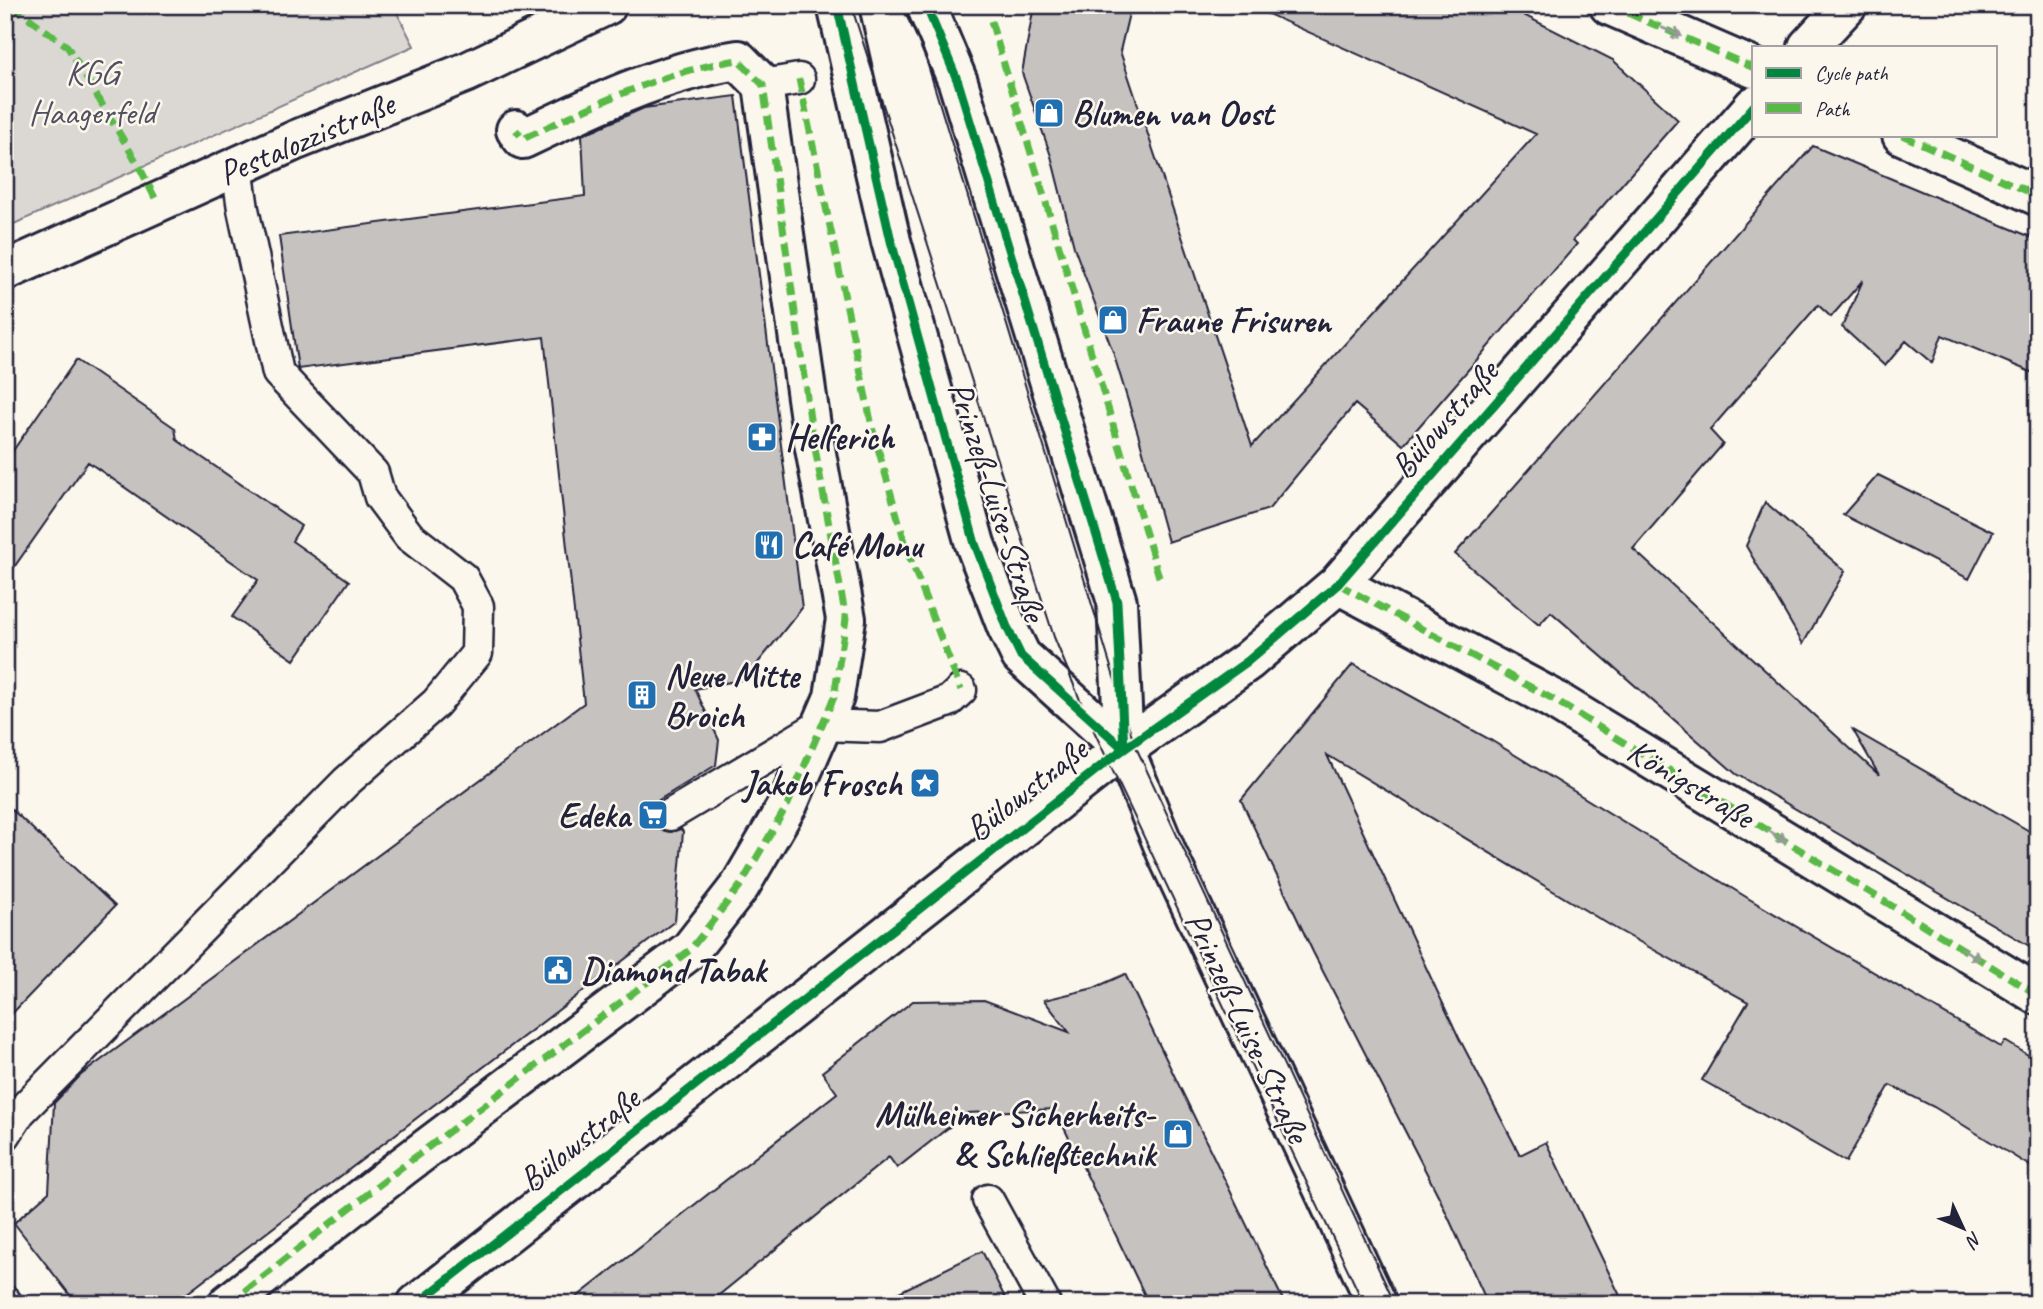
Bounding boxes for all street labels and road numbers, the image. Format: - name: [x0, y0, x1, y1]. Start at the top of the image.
- street label: Pestalozzistraße: [211, 80, 403, 196]
- street label: Bülowstraße: [1380, 349, 1510, 488]
- street label: Prinzeß-Luise-Straße: [938, 376, 1058, 629]
- street label: Bülowstraße: [956, 726, 1099, 851]
- street label: Königstraße: [1619, 728, 1765, 840]
- street label: Prinzeß-Luise-Straße: [1174, 905, 1322, 1152]
- street label: Bülowstraße: [510, 1075, 651, 1202]

